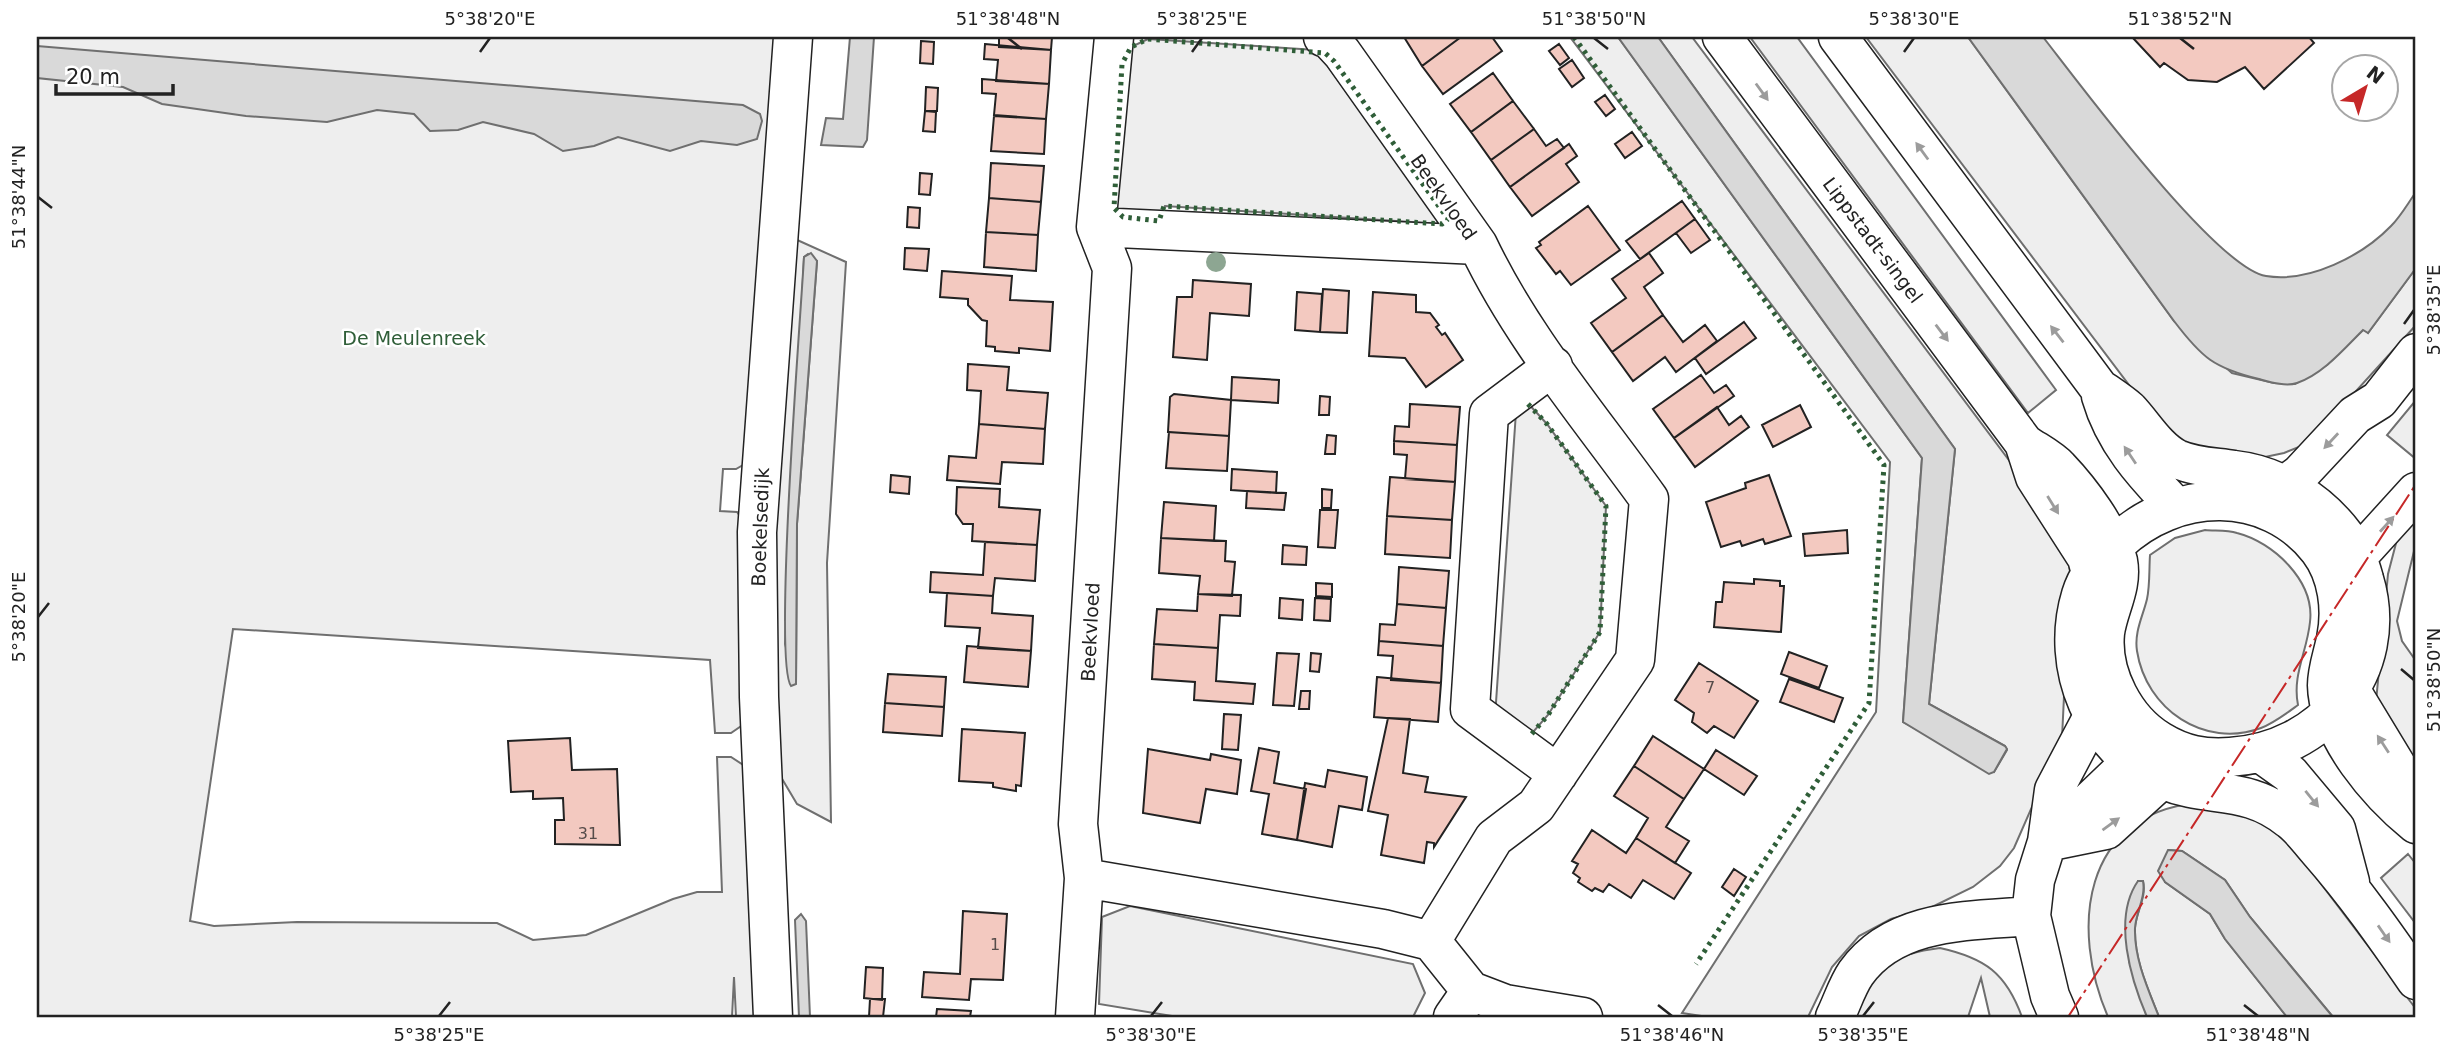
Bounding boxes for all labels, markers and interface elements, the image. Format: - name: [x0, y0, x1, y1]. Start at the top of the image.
- text: 5°38'20"E: [445, 8, 535, 29]
- text: 51°38'48"N: [956, 8, 1060, 29]
- text: 5°38'25"E: [1157, 8, 1247, 29]
- text: 51°38'50"N: [1542, 8, 1646, 29]
- text: 5°38'30"E: [1869, 8, 1959, 29]
- text: 51°38'52"N: [2128, 8, 2232, 29]
- scale bar: [56, 52, 173, 96]
- north arrow: [2330, 52, 2400, 122]
- text: N: [2362, 61, 2389, 88]
- text: 20 m: [66, 65, 120, 89]
- one-way arrow: [1755, 82, 1770, 100]
- one-way arrow: [1916, 142, 1930, 160]
- text: 51°38'44"N: [8, 145, 29, 249]
- street label: Beekvloed: [1407, 150, 1481, 244]
- street label: Lippstadt-singel: [1819, 173, 1927, 307]
- text: 5°38'35"E: [2423, 265, 2444, 355]
- one-way arrow: [1935, 324, 1949, 342]
- one-way arrow: [2050, 326, 2065, 344]
- park label: De Meulenreek: [342, 327, 486, 349]
- one-way arrow: [2323, 432, 2339, 450]
- one-way arrow: [2123, 446, 2137, 464]
- street label: Boekelsedijk: [747, 467, 773, 587]
- one-way arrow: [2046, 495, 2059, 514]
- one-way arrow: [2378, 516, 2394, 533]
- text: 5°38'20"E: [8, 572, 29, 662]
- street label: Beekvloed: [1076, 582, 1104, 682]
- text: 51°38'50"N: [2423, 628, 2444, 732]
- house number: 7: [1705, 678, 1715, 697]
- one-way arrow: [2377, 734, 2390, 753]
- one-way arrow: [2304, 791, 2319, 808]
- one-way arrow: [2102, 817, 2120, 831]
- house number: 31: [578, 824, 598, 843]
- one-way arrow: [2377, 925, 2391, 943]
- house number: 1: [990, 935, 1000, 954]
- text: 5°38'25"E: [394, 1024, 484, 1045]
- text: 5°38'30"E: [1106, 1024, 1196, 1045]
- text: 51°38'46"N: [1620, 1024, 1724, 1045]
- text: 5°38'35"E: [1818, 1024, 1908, 1045]
- text: 51°38'48"N: [2206, 1024, 2310, 1045]

